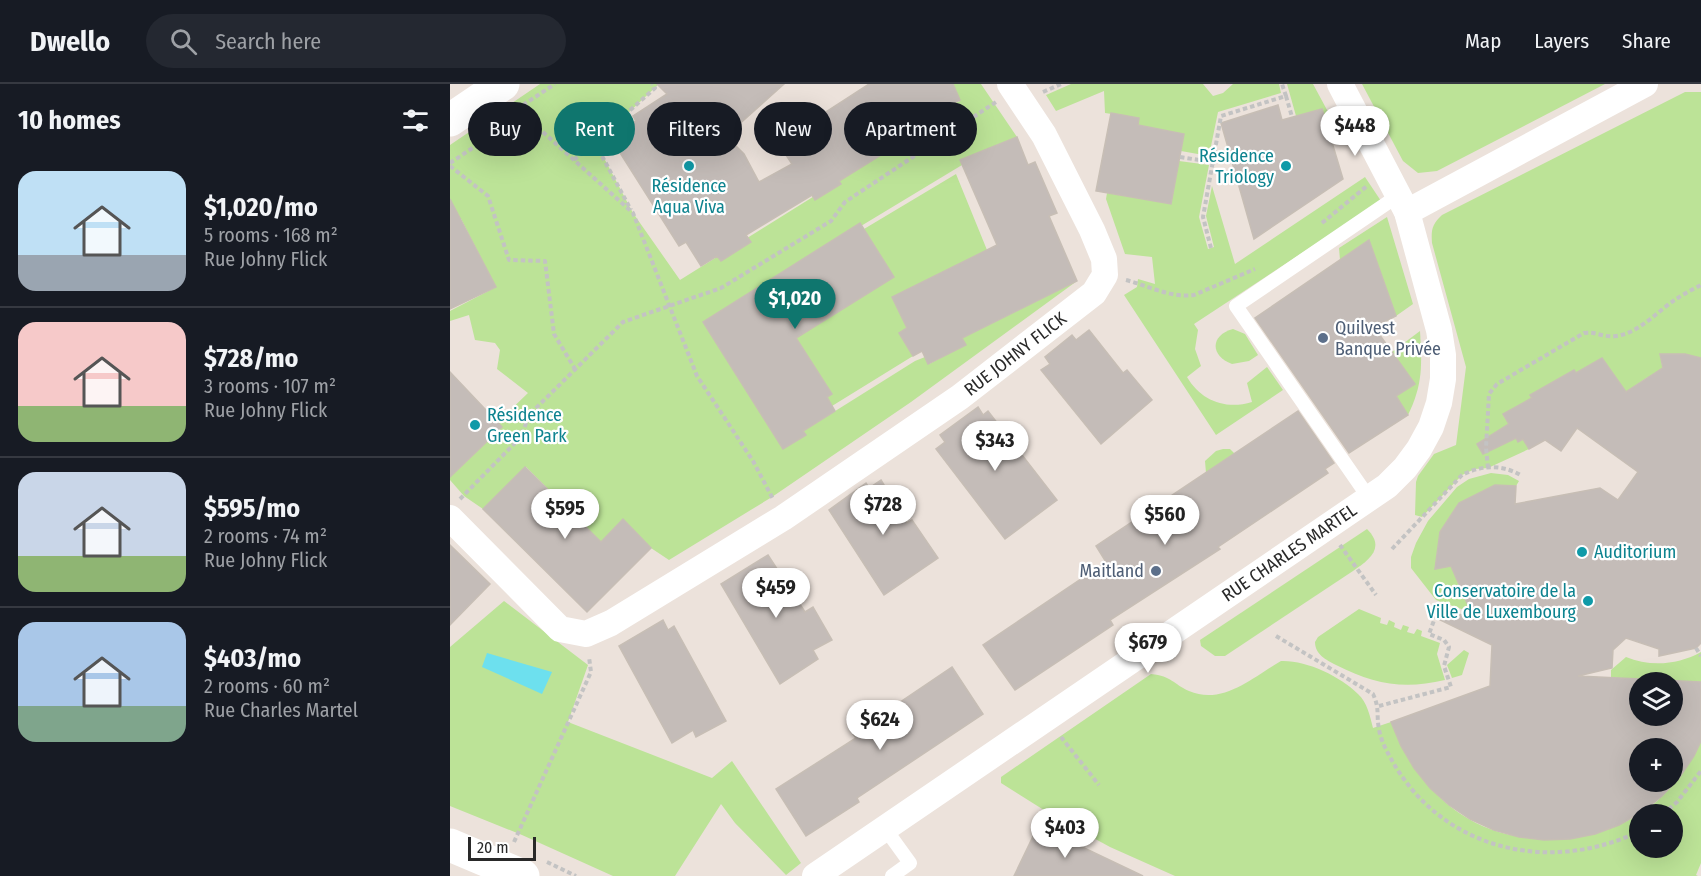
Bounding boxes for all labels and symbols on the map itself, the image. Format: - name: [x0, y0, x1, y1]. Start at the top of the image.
- pin: $448: [1319, 106, 1391, 157]
- place label: Résidence Triology: [1199, 145, 1274, 188]
- marker: Résidence Aqua Viva: [682, 159, 696, 173]
- marker: Résidence Triology: [1279, 159, 1293, 173]
- place label: Résidence Aqua Viva: [652, 175, 727, 218]
- pin: $1,020: [746, 279, 844, 330]
- street label: RUE JOHNY FLICK: [960, 307, 1071, 401]
- place label: Quilvest Banque Privée: [1335, 317, 1441, 360]
- marker: Quilvest Banque Privée: [1316, 331, 1330, 345]
- place label: Résidence Green Park: [487, 404, 567, 447]
- marker: Résidence Green Park: [468, 418, 482, 432]
- pin: $343: [959, 421, 1031, 472]
- pin: $728: [847, 485, 919, 536]
- pin: $595: [529, 489, 601, 540]
- pin: $560: [1129, 495, 1201, 546]
- street label: RUE CHARLES MARTEL: [1218, 499, 1361, 606]
- place label: Auditorium: [1594, 541, 1676, 563]
- marker: Auditorium: [1575, 545, 1589, 559]
- place label: Maitland: [1080, 560, 1144, 582]
- marker: Maitland: [1149, 564, 1163, 578]
- pin: $459: [740, 568, 812, 619]
- place label: Conservatoire de la Ville de Luxembourg: [1426, 580, 1577, 623]
- marker: Conservatoire de la Ville de Luxembourg: [1581, 594, 1595, 608]
- pin: $679: [1112, 623, 1184, 674]
- pin: $624: [844, 700, 916, 751]
- pin: $403: [1029, 808, 1101, 859]
- scale bar: [468, 834, 536, 862]

